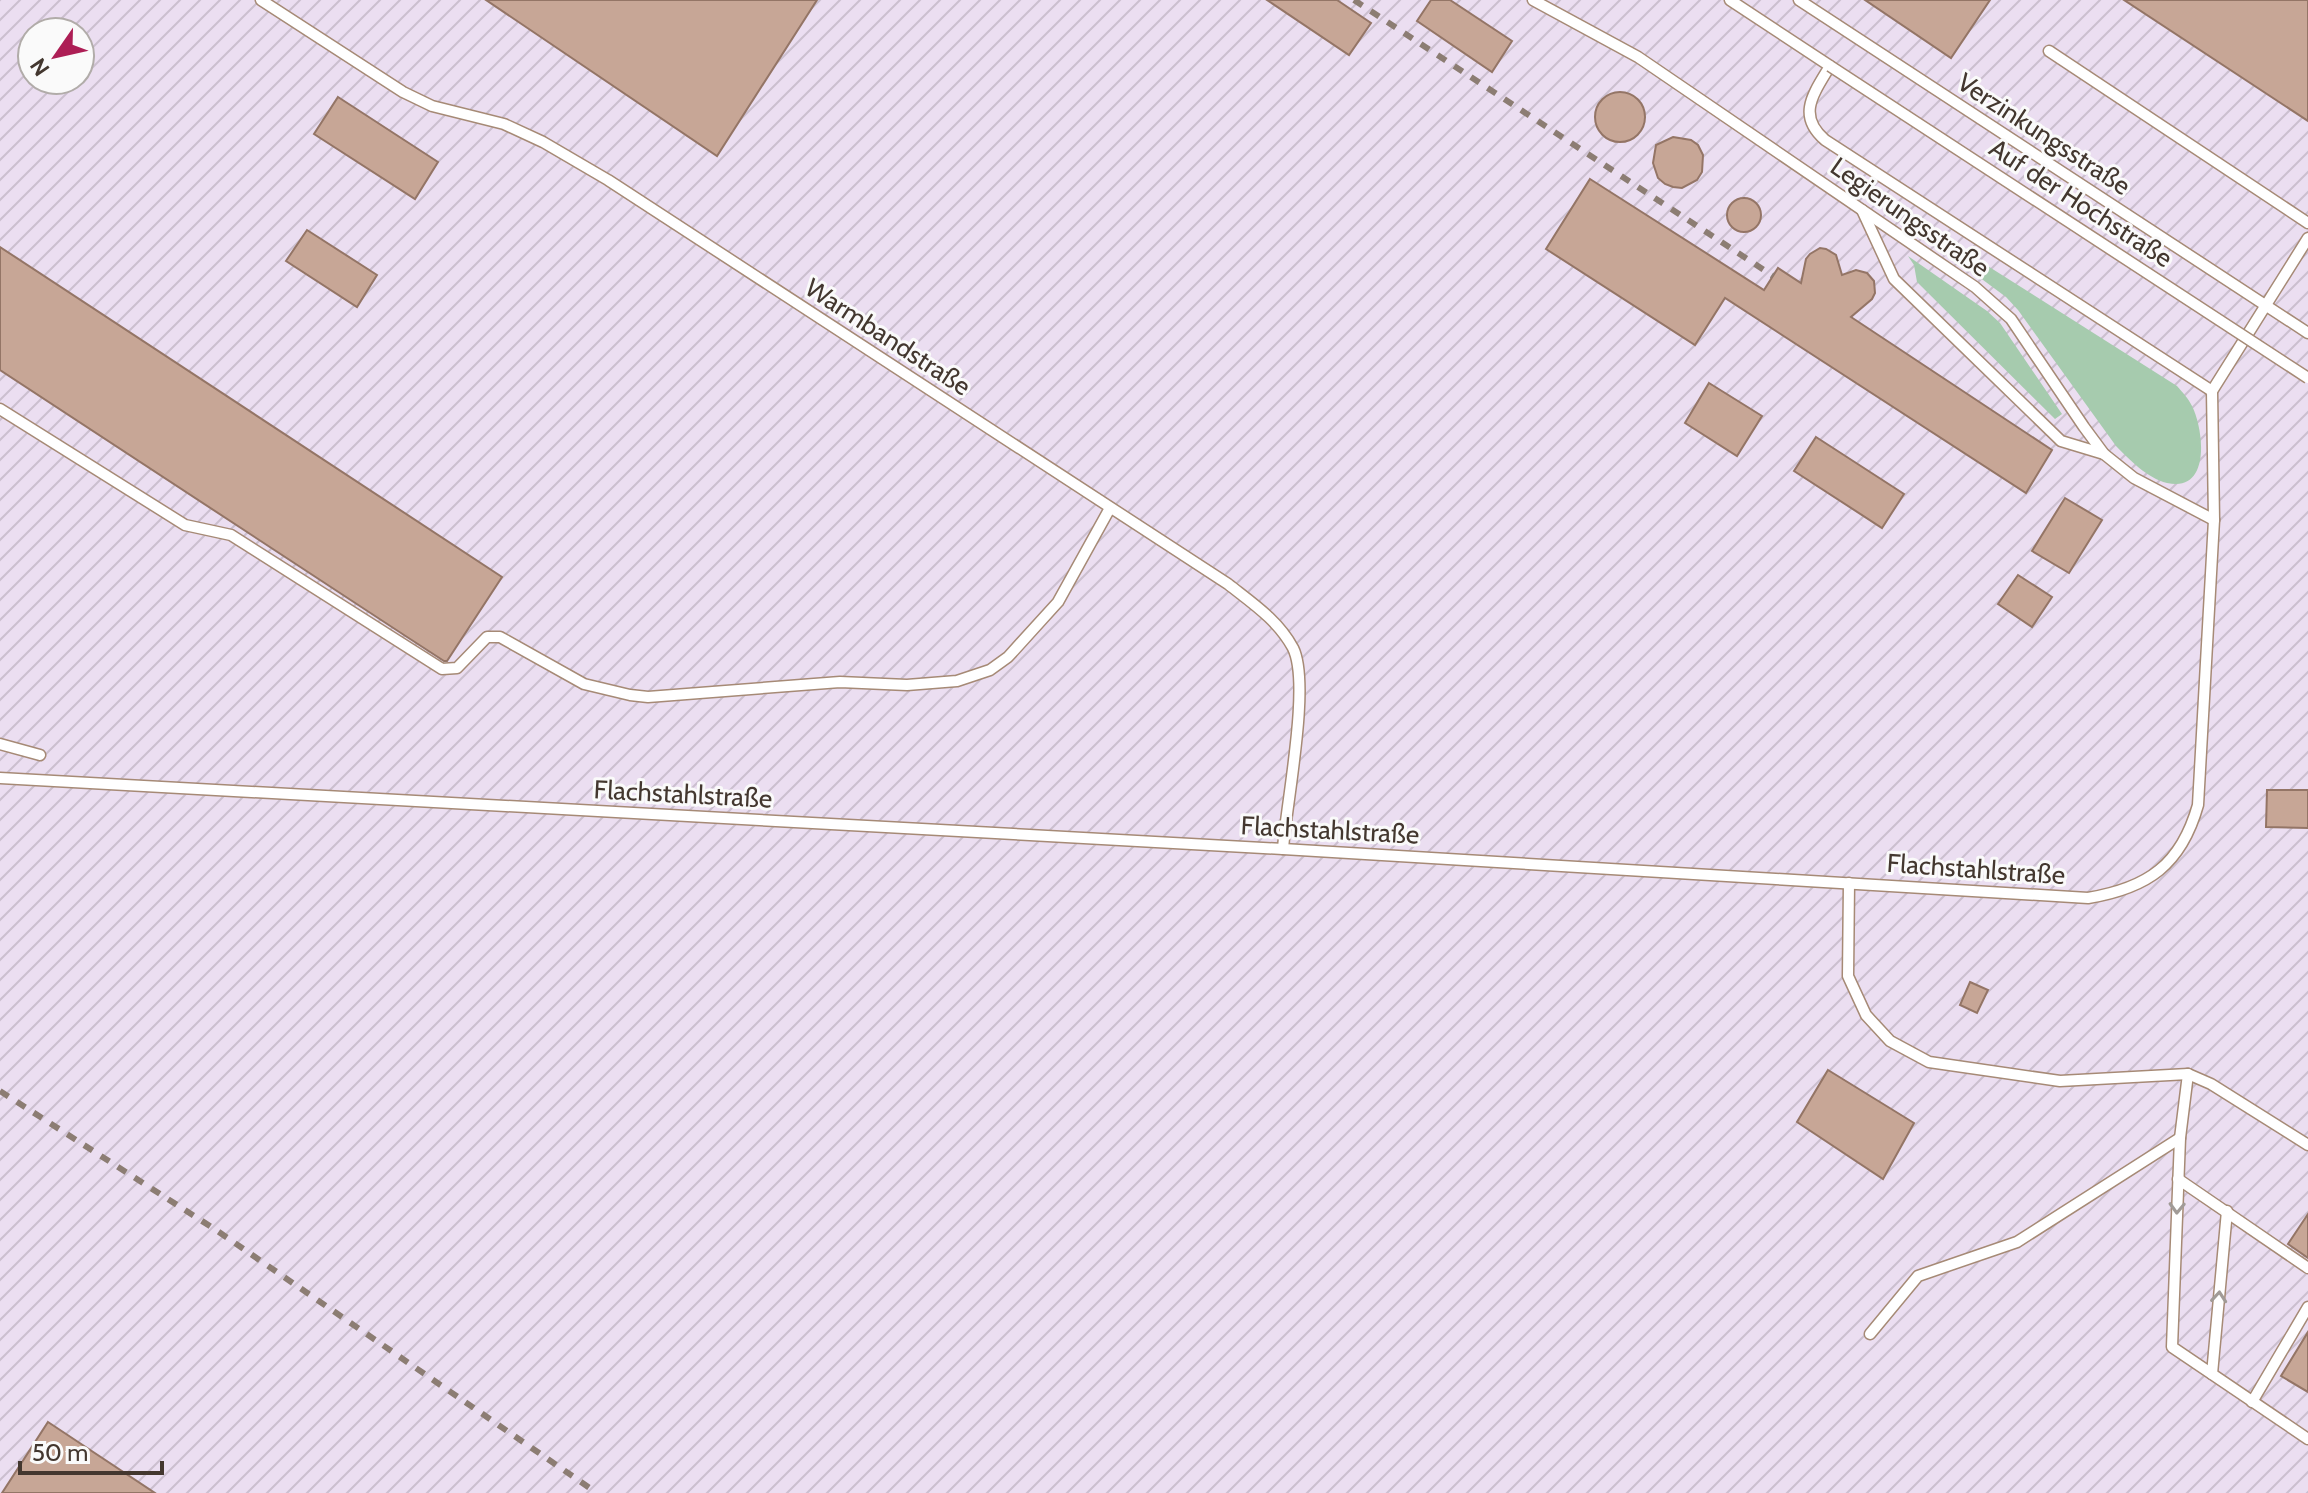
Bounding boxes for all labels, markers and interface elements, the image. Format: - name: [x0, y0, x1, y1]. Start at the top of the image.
- north arrow: [16, 16, 96, 96]
- text: N: [24, 53, 55, 81]
- street label: Verzinkungsstraße: [1951, 66, 2137, 202]
- street label: Auf der Hochstraße: [1983, 132, 2179, 274]
- street label: Legierungsstraße: [1824, 150, 1996, 284]
- street label: Warmbandstraße: [799, 272, 977, 402]
- street label: Flachstahlstraße: [593, 773, 773, 815]
- street label: Flachstahlstraße: [1240, 809, 1420, 851]
- street label: Flachstahlstraße: [1886, 847, 2066, 891]
- one-way arrow: [2168, 1202, 2185, 1215]
- one-way arrow: [2211, 1290, 2228, 1303]
- scale bar: [20, 1425, 162, 1475]
- text: 50 m: [32, 1438, 88, 1467]

